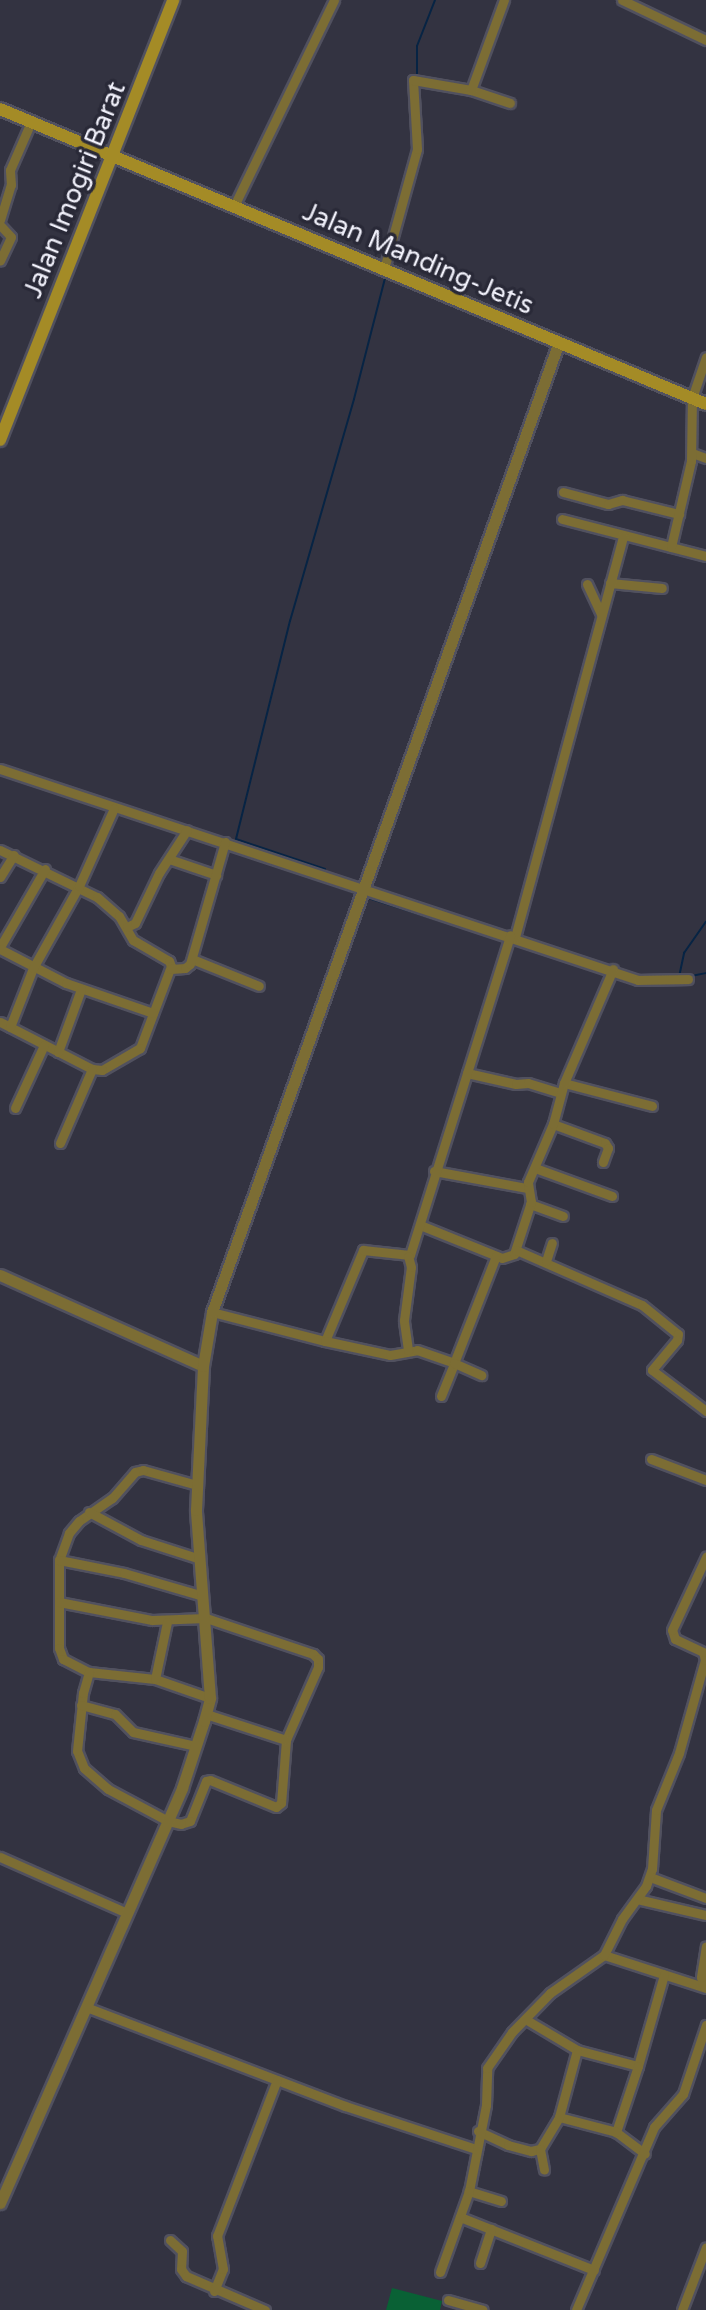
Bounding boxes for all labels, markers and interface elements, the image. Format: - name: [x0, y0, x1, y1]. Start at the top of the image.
- street label: Jalan Imogiri Barat: [17, 77, 133, 303]
- street label: Jalan Manding-Jetis: [298, 196, 538, 322]

